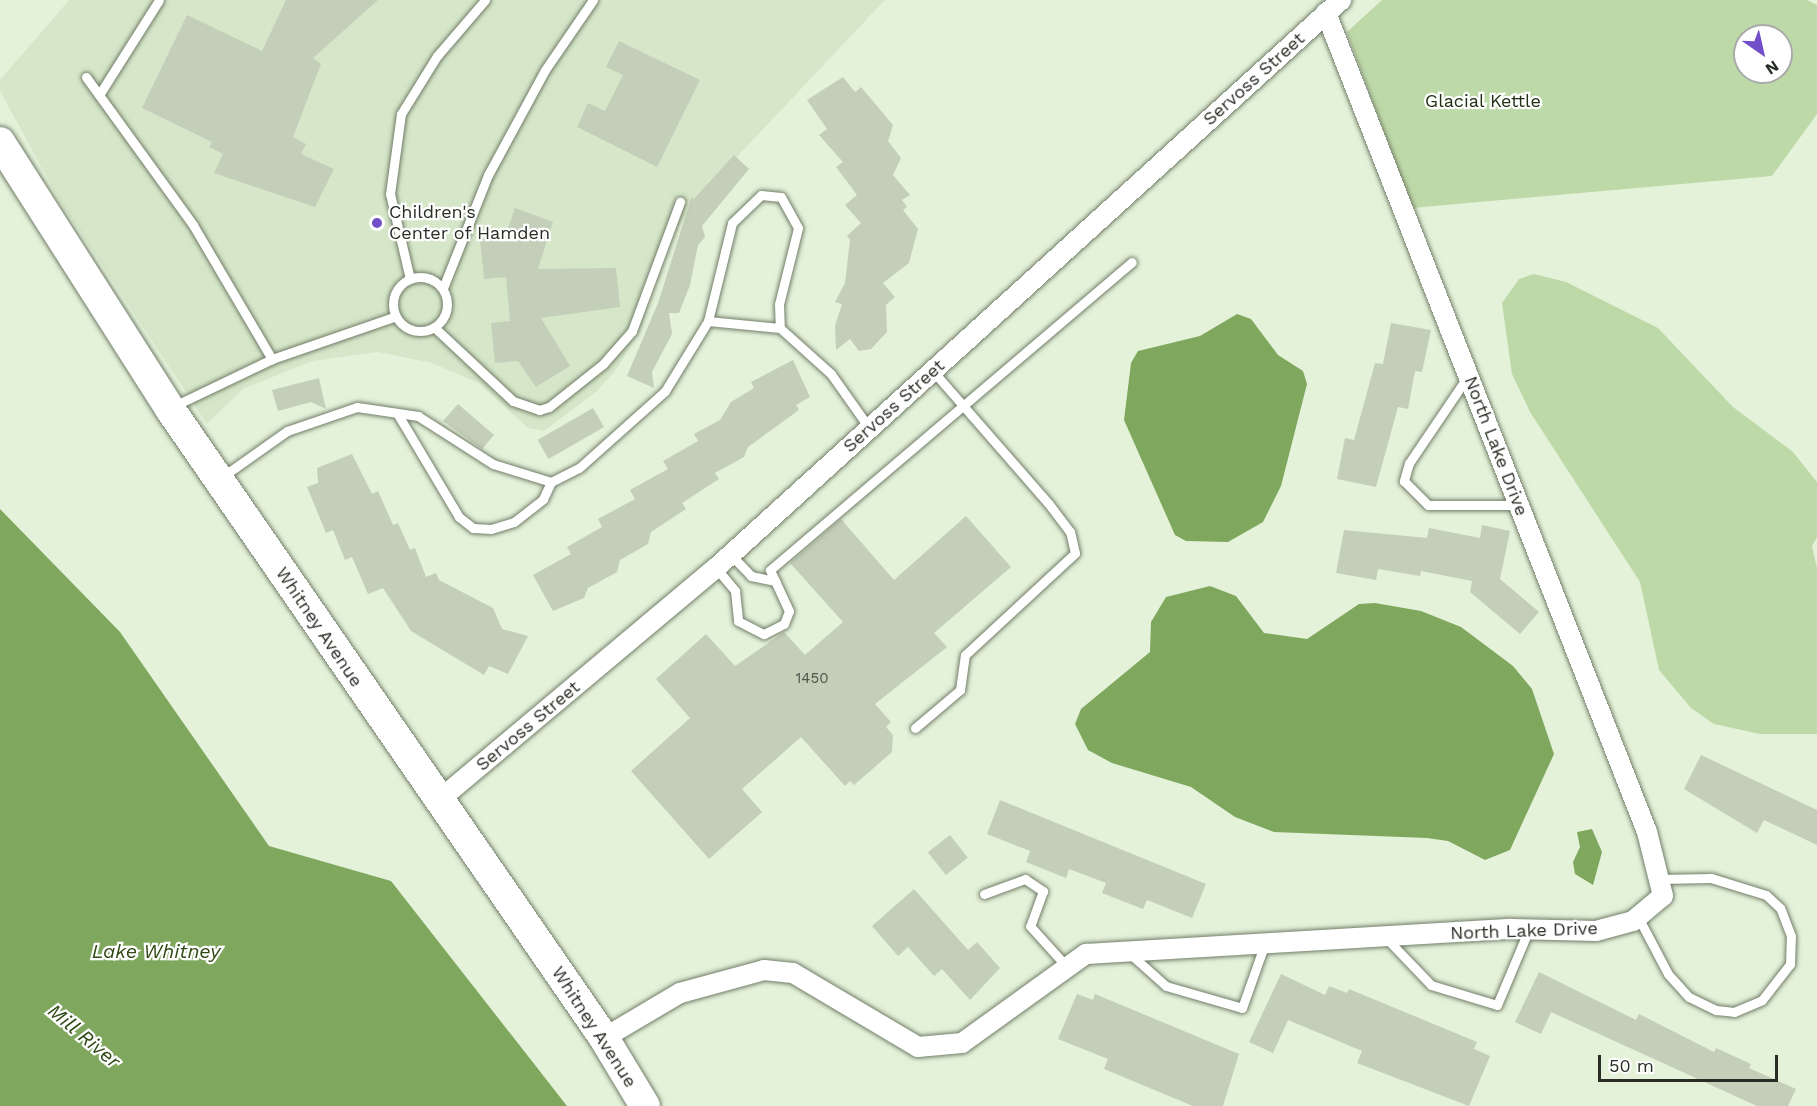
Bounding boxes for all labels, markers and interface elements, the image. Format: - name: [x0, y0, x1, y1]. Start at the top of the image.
- north arrow: [1733, 24, 1793, 84]
- street label: Servoss Street: [1199, 28, 1309, 130]
- text: N: [1762, 56, 1782, 79]
- park label: Glacial Kettle: [1425, 90, 1541, 112]
- place label: Children's Center of Hamden: [389, 202, 551, 244]
- marker: Children's Center of Hamden: [370, 216, 384, 230]
- street label: Servoss Street: [839, 355, 949, 457]
- street label: North Lake Drive: [1459, 373, 1533, 519]
- street label: Whitney Avenue: [271, 563, 367, 691]
- house number: 1450: [795, 670, 829, 688]
- street label: Servoss Street: [472, 676, 584, 776]
- street label: North Lake Drive: [1450, 918, 1598, 944]
- water label: Lake Whitney: [91, 939, 221, 963]
- street label: Whitney Avenue: [547, 962, 641, 1092]
- water label: Mill River: [43, 999, 125, 1073]
- scale bar: [1601, 1043, 1781, 1081]
- text: 50 m: [1609, 1055, 1654, 1076]

